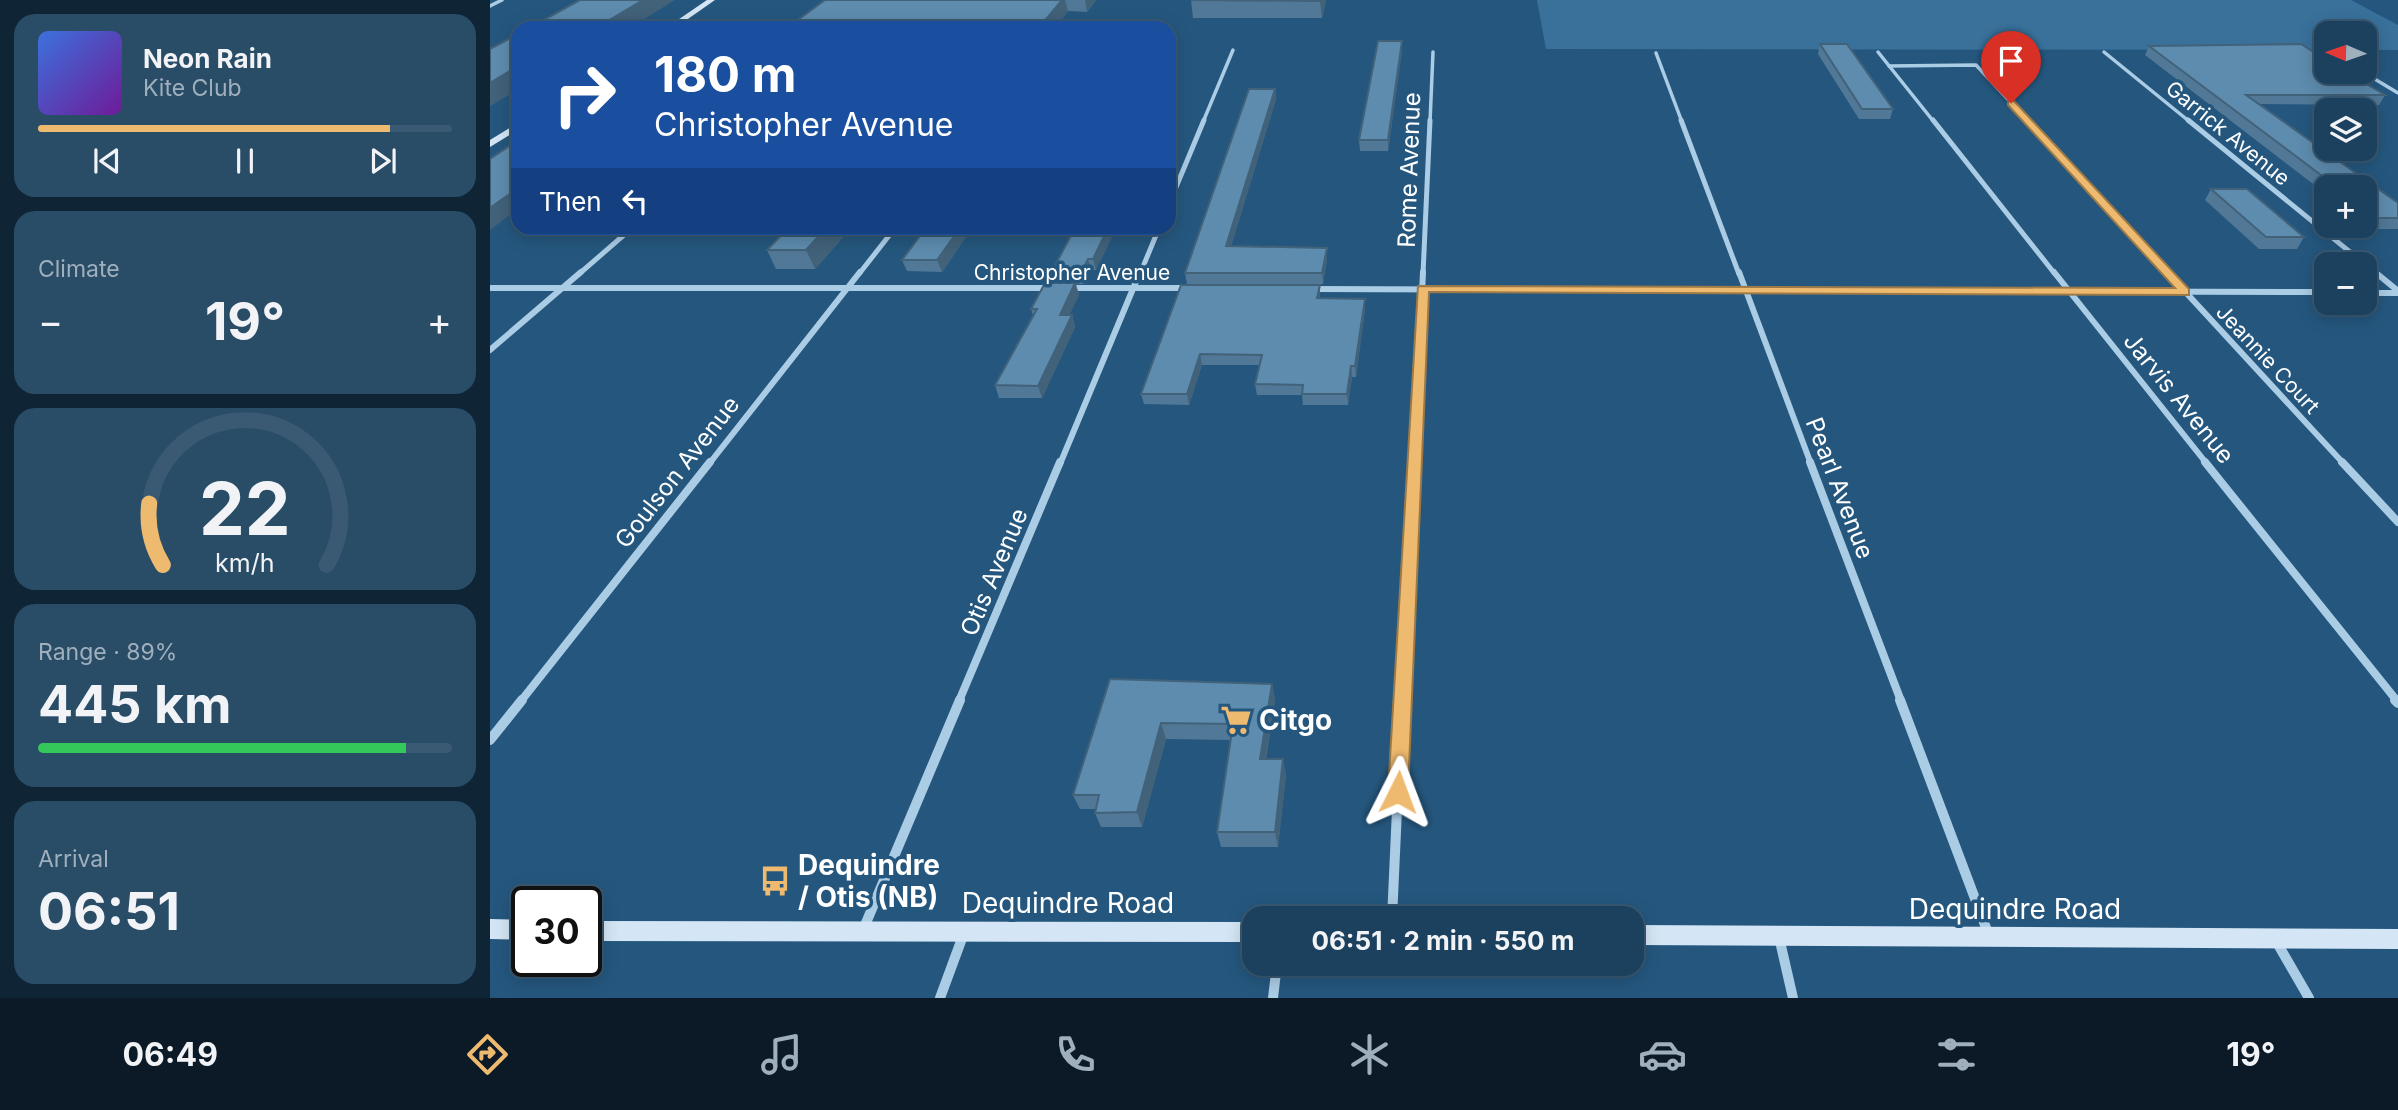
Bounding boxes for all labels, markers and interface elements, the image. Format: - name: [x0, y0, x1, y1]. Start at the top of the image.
- north arrow: [2314, 21, 2376, 84]
- map controls: [2314, 21, 2377, 315]
- pin: [1981, 31, 2041, 103]
- icon: arrive: [1992, 42, 2030, 80]
- text: Neon Rain: [143, 43, 272, 74]
- text: 180 m: [654, 45, 796, 104]
- icon: right: [539, 49, 630, 140]
- text: Kite Club: [143, 74, 242, 102]
- street label: Garrick Avenue: [2161, 75, 2295, 191]
- street label: Rome Avenue: [1392, 92, 1426, 248]
- button: layers: [2314, 98, 2377, 161]
- text: Christopher Avenue: [654, 105, 953, 144]
- icon: previous: [88, 142, 126, 180]
- icon: pause: [226, 142, 264, 180]
- icon: next: [364, 142, 402, 180]
- button: +: [2314, 175, 2377, 238]
- icon: left: [616, 182, 654, 220]
- text: Then: [539, 186, 602, 217]
- button: −: [2314, 252, 2377, 315]
- text: Climate: [38, 255, 120, 283]
- street label: Christopher Avenue: [974, 260, 1170, 285]
- text: 19°: [205, 290, 285, 353]
- text: −: [38, 298, 63, 344]
- text: +: [427, 298, 452, 344]
- street label: Jeannie Court: [2211, 299, 2325, 419]
- street label: Jarvis Avenue: [2118, 327, 2240, 469]
- street label: Goulson Avenue: [609, 390, 745, 554]
- street label: Pearl Avenue: [1800, 413, 1880, 563]
- text: 22: [199, 464, 291, 553]
- street label: Otis Avenue: [954, 504, 1034, 640]
- text: km/h: [215, 548, 275, 578]
- text: Range · 89%: [38, 638, 177, 666]
- text: 445 km: [38, 673, 232, 736]
- supermarket icon: Citgo: [1219, 703, 1253, 737]
- place label: Citgo: [1259, 703, 1332, 737]
- position arrow: [1361, 755, 1435, 829]
- text: Arrival: [38, 845, 109, 873]
- place label: Dequindre / Otis (NB): [798, 848, 940, 914]
- bus stop icon: Dequindre / Otis (NB): [758, 864, 792, 898]
- text: 06:51: [38, 880, 180, 943]
- speed limit sign: 30: [511, 886, 602, 977]
- street label: Dequindre Road: [962, 886, 1174, 920]
- street label: Dequindre Road: [1909, 892, 2121, 926]
- text: 06:51 · 2 min · 550 m: [1311, 925, 1575, 956]
- icon: directions: [463, 1030, 512, 1079]
- icon: music: [757, 1030, 806, 1079]
- icon: phone: [1051, 1030, 1100, 1079]
- icon: climate: [1345, 1030, 1394, 1079]
- icon: car: [1638, 1030, 1687, 1079]
- icon: filters: [1932, 1030, 1981, 1079]
- text: 06:49: [122, 1035, 218, 1074]
- text: 19°: [2226, 1035, 2276, 1074]

